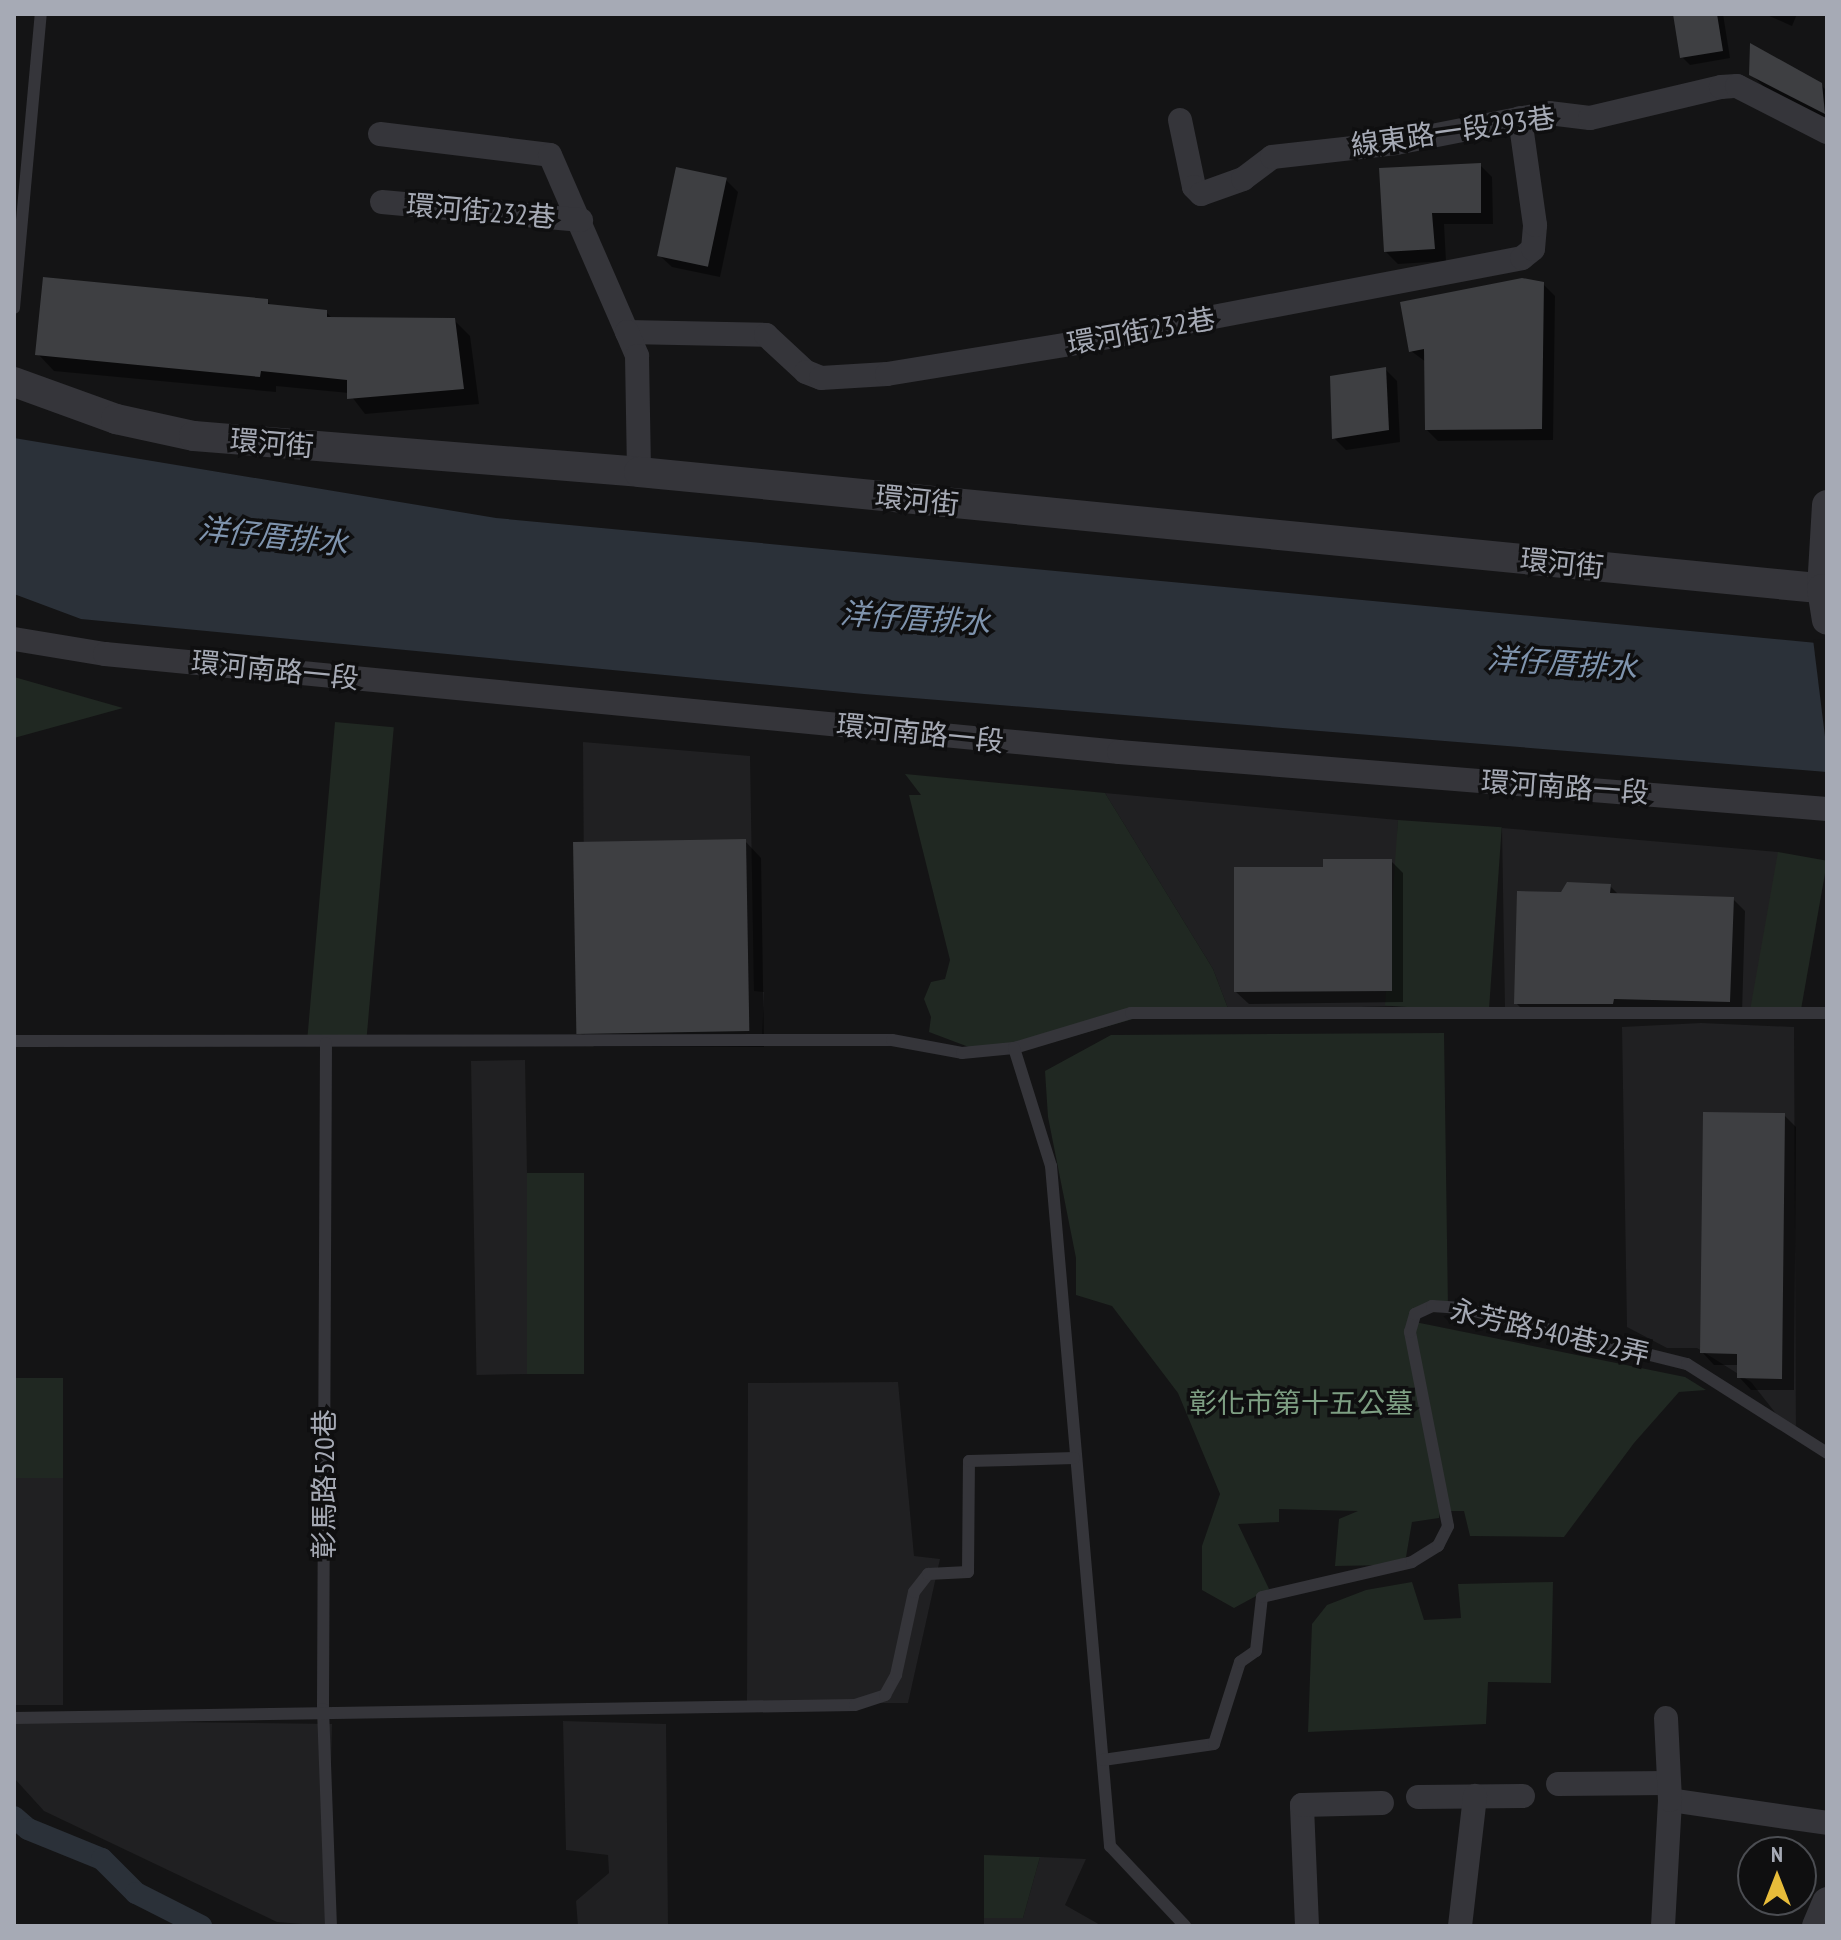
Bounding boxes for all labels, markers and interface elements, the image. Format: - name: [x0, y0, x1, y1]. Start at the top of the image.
- street label: 線東路一段293巷: [1349, 100, 1557, 162]
- street label: 環河街232巷: [405, 188, 557, 234]
- street label: 環河街232巷: [1064, 301, 1218, 361]
- street label: 環河街: [229, 423, 315, 463]
- street label: 環河街: [873, 479, 961, 521]
- water label: 洋仔厝排水: [197, 510, 349, 562]
- street label: 環河街: [1518, 542, 1606, 584]
- water label: 洋仔厝排水: [839, 595, 991, 641]
- water label: 洋仔厝排水: [1486, 640, 1638, 686]
- street label: 環河南路一段: [190, 645, 360, 695]
- street label: 環河南路一段: [835, 708, 1005, 758]
- street label: 環河南路一段: [1480, 764, 1650, 810]
- street label: 永芳路540巷22弄: [1447, 1293, 1653, 1371]
- park label: 彰化市第十五公墓: [1189, 1386, 1413, 1420]
- street label: 彰馬路520巷: [307, 1409, 341, 1559]
- north arrow: [1737, 1836, 1817, 1916]
- text: N: [1771, 1840, 1783, 1868]

